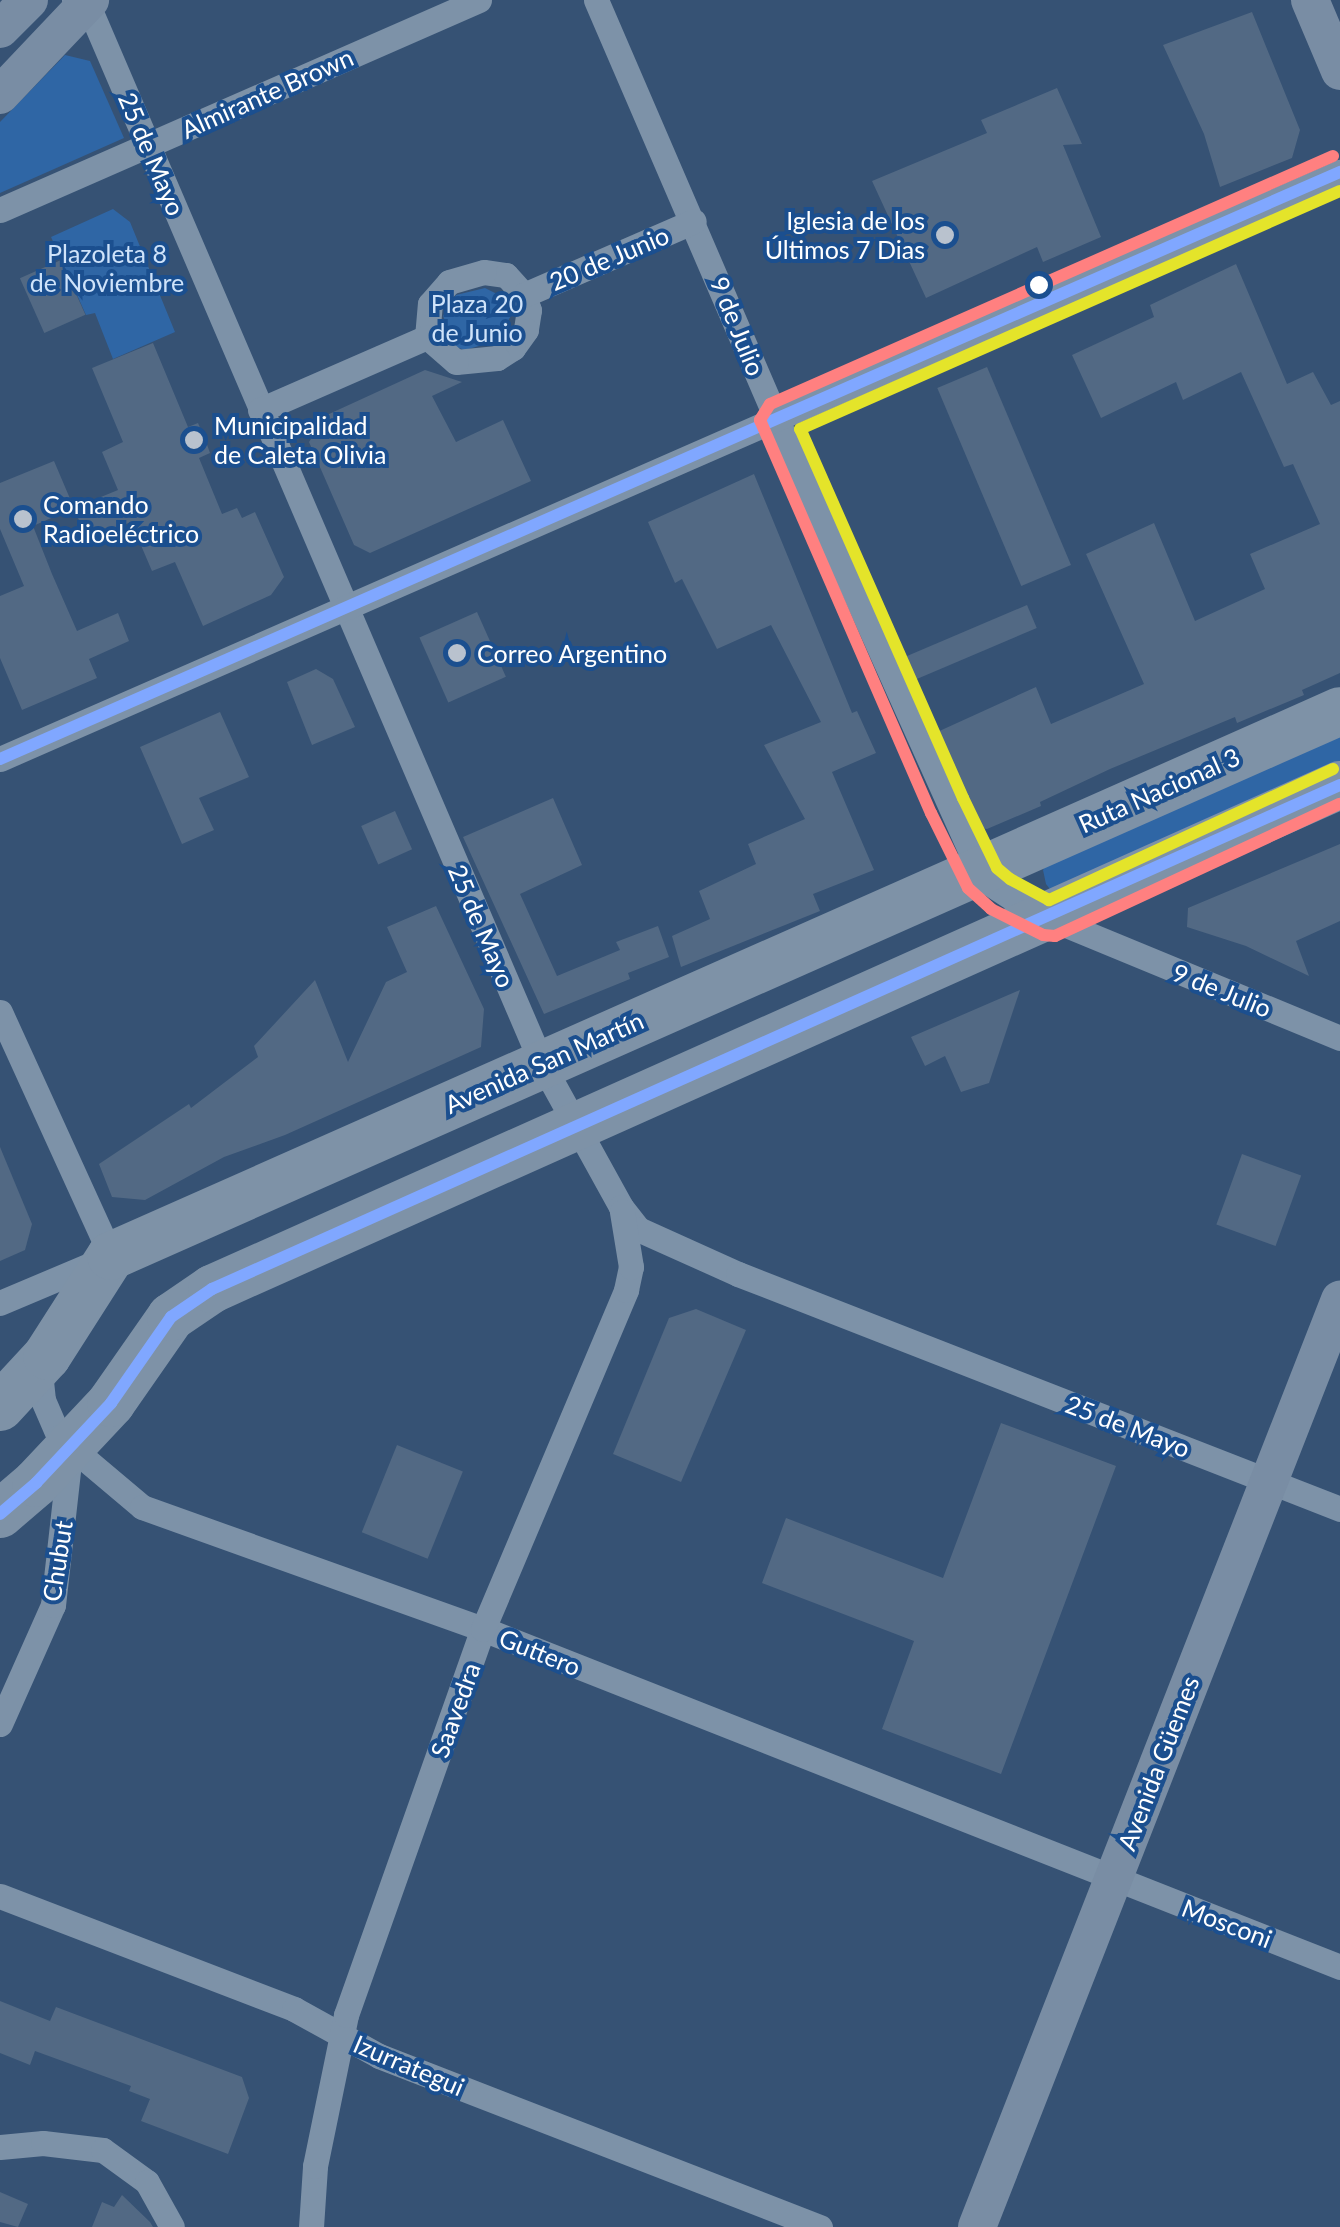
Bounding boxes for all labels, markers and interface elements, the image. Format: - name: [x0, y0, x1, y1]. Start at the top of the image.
- street label: Almirante Brown: [176, 42, 358, 144]
- street label: 25 de Mayo: [113, 88, 191, 220]
- place label: Iglesia de los Últimos 7 Dias: [765, 206, 925, 265]
- street label: 20 de Junio: [545, 219, 673, 297]
- marker: Iglesia de los Últimos 7 Dias: [934, 224, 956, 246]
- park label: Plazoleta 8 de Noviembre: [30, 239, 184, 298]
- street label: 9 de Julio: [704, 272, 772, 380]
- unlabelled marker: [1029, 275, 1049, 295]
- park label: Plaza 20 de Junio: [431, 289, 523, 348]
- place label: Municipalidad de Caleta Olivia: [214, 411, 387, 470]
- marker: Municipalidad de Caleta Olivia: [183, 429, 205, 451]
- place label: Comando Radioeléctrico: [43, 490, 199, 549]
- marker: Comando Radioeléctrico: [12, 508, 34, 530]
- place label: Correo Argentino: [477, 638, 668, 668]
- marker: Correo Argentino: [446, 642, 468, 664]
- street label: Ruta Nacional 3: [1074, 741, 1244, 839]
- street label: 25 de Mayo: [443, 860, 521, 992]
- street label: 9 de Julio: [1168, 956, 1276, 1024]
- street label: Avenida San Martín: [440, 1005, 648, 1119]
- street label: 25 de Mayo: [1062, 1389, 1194, 1463]
- street label: Chubut: [36, 1518, 78, 1604]
- street label: Guttero: [495, 1622, 585, 1682]
- street label: Saavedra: [424, 1658, 486, 1762]
- street label: Avenida Güemes: [1111, 1672, 1205, 1854]
- street label: Mosconi: [1178, 1892, 1276, 1954]
- street label: Izurrategui: [349, 2028, 469, 2102]

